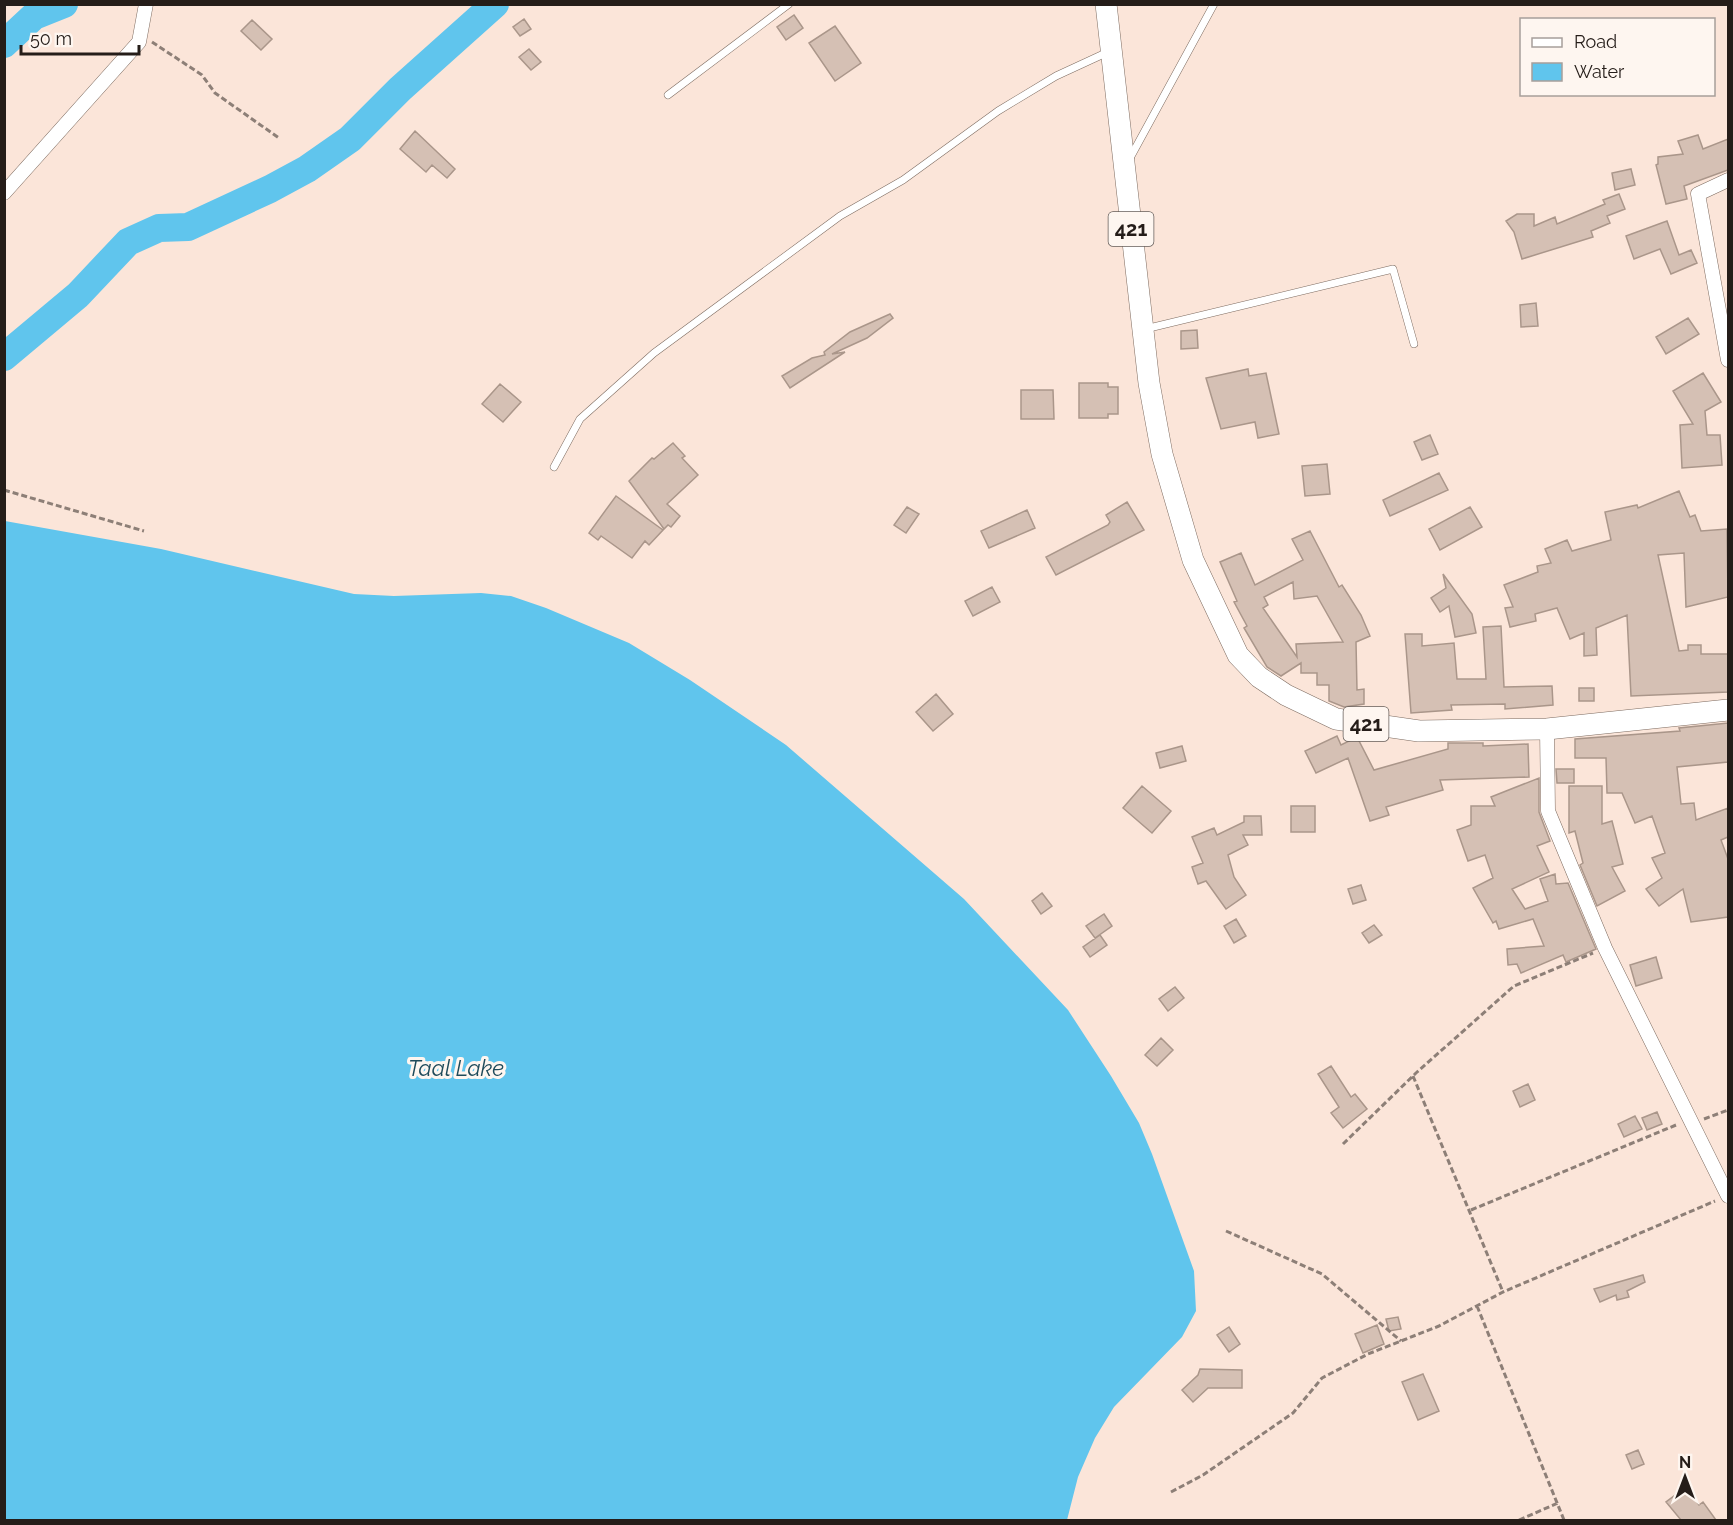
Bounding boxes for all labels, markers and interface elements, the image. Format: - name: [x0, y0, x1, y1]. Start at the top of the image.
- scale bar: [21, 18, 140, 56]
- legend: [1520, 18, 1715, 96]
- text: 50 m: [30, 28, 72, 49]
- text: Road: [1574, 31, 1617, 52]
- text: Water: [1574, 61, 1625, 82]
- road number: 421: [1108, 212, 1154, 246]
- road number: 421: [1344, 707, 1388, 741]
- water label: Taal Lake: [408, 1055, 504, 1081]
- north arrow: [1655, 1447, 1715, 1507]
- text: N: [1679, 1453, 1691, 1472]

